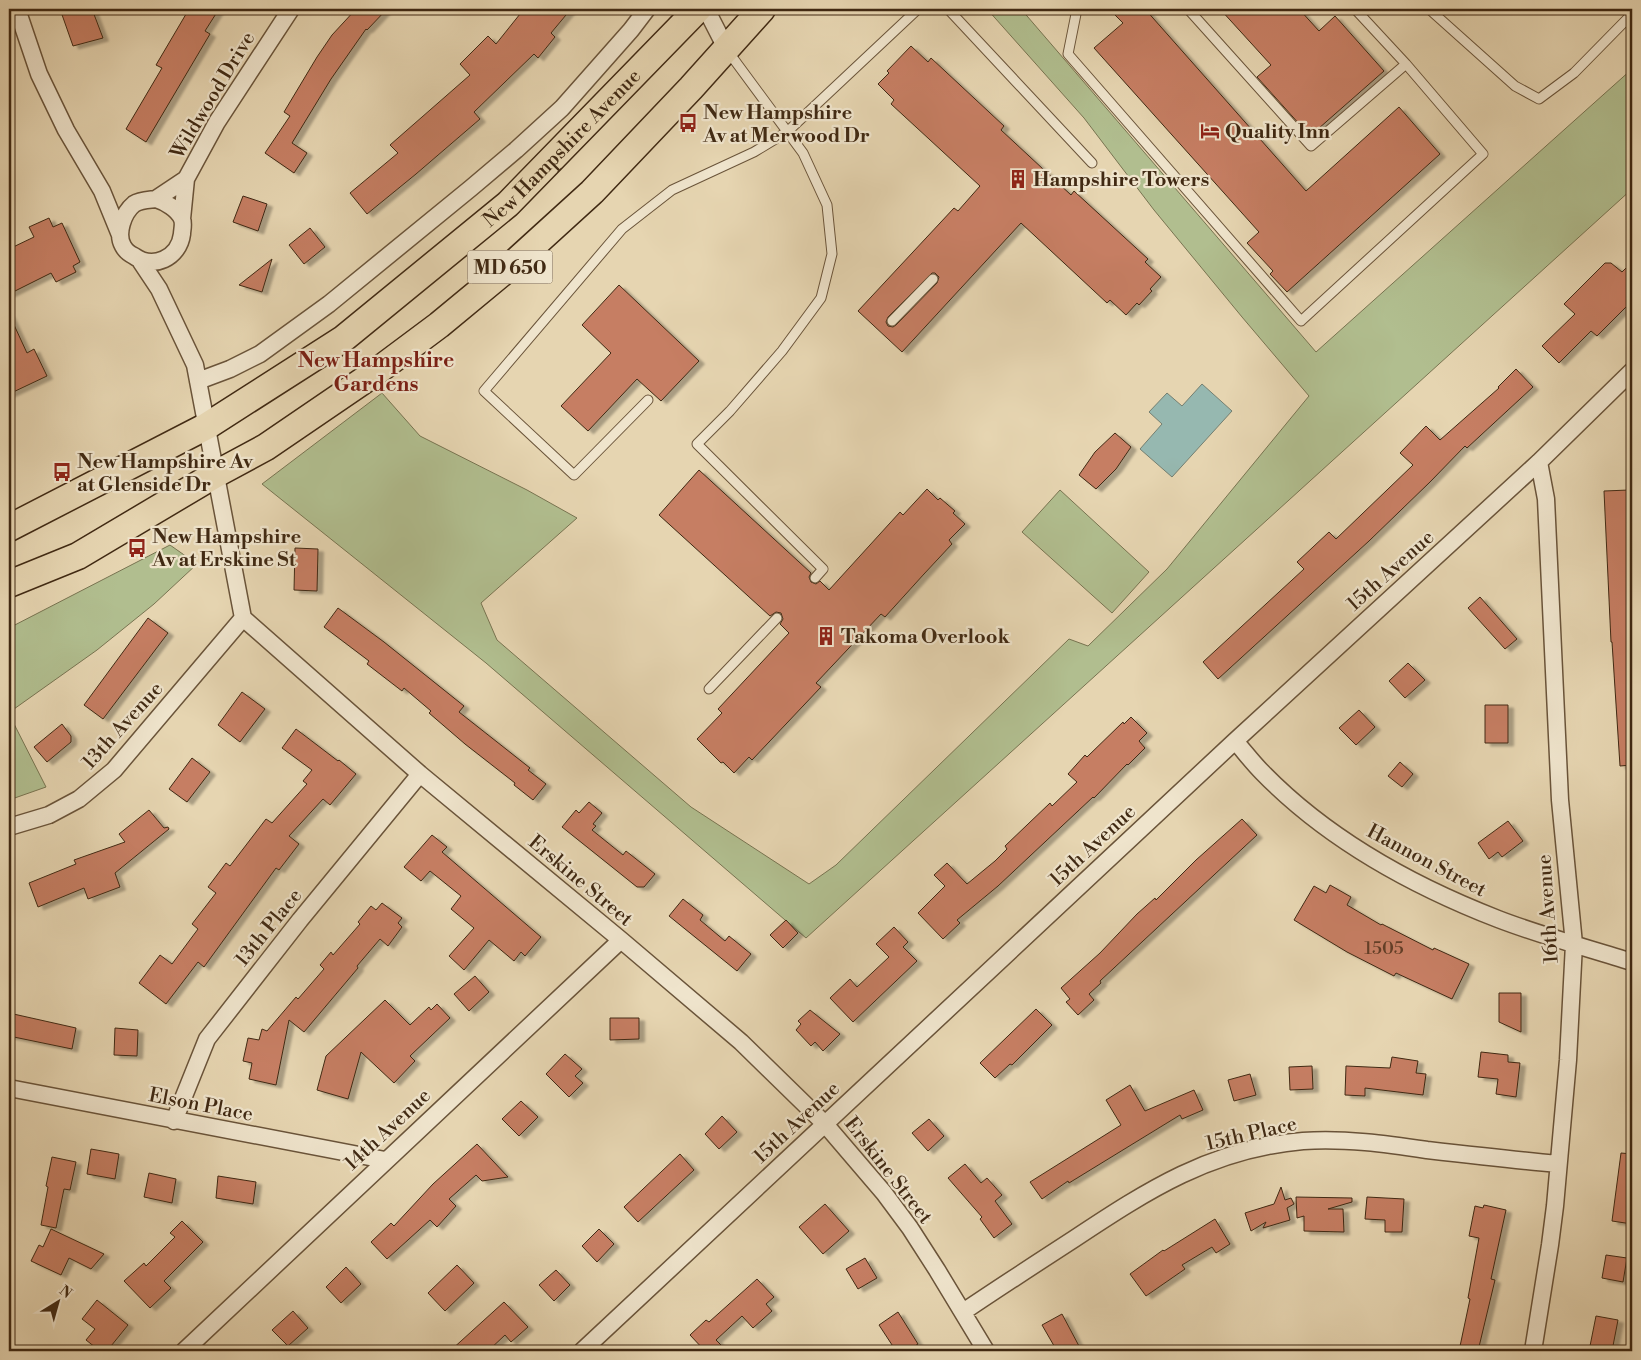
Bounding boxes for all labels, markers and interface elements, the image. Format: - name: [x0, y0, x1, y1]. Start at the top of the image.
- street label: Wildwood Drive: [165, 28, 261, 165]
- street label: New Hampshire Avenue: [478, 64, 647, 233]
- place label: New Hampshire Av at Merwood Dr: [702, 101, 870, 149]
- bus stop icon: New Hampshire Av at Merwood Dr: [677, 112, 699, 134]
- hotel icon: Quality Inn: [1199, 120, 1221, 142]
- place label: Quality Inn: [1225, 120, 1331, 145]
- building icon: Hampshire Towers: [1007, 168, 1029, 190]
- place label: Hampshire Towers: [1033, 168, 1209, 193]
- road number: MD 650: [468, 250, 552, 284]
- district label: New Hampshire Gardens: [298, 348, 454, 398]
- place label: New Hampshire Av at Glenside Dr: [77, 450, 254, 498]
- bus stop icon: New Hampshire Av at Glenside Dr: [51, 461, 73, 483]
- place label: New Hampshire Av at Erskine St: [151, 525, 301, 573]
- street label: 15th Avenue: [1342, 525, 1440, 617]
- bus stop icon: New Hampshire Av at Erskine St: [126, 537, 148, 559]
- building icon: Takoma Overlook: [815, 625, 837, 647]
- place label: Takoma Overlook: [841, 625, 1011, 650]
- street label: 13th Avenue: [77, 677, 169, 775]
- street label: 15th Avenue: [1045, 800, 1141, 892]
- street label: Hannon Street: [1362, 819, 1490, 903]
- street label: Erskine Street: [523, 830, 637, 932]
- street label: 16th Avenue: [1532, 854, 1565, 964]
- street label: 13th Place: [230, 884, 308, 972]
- house number: 1505: [1364, 937, 1404, 960]
- street label: 15th Avenue: [749, 1077, 845, 1169]
- street label: Elson Place: [146, 1083, 255, 1128]
- street label: 14th Avenue: [340, 1084, 436, 1176]
- street label: 15th Place: [1203, 1112, 1299, 1157]
- street label: Erskine Street: [838, 1113, 937, 1229]
- north arrow: [32, 1278, 82, 1328]
- text: N: [55, 1282, 75, 1303]

